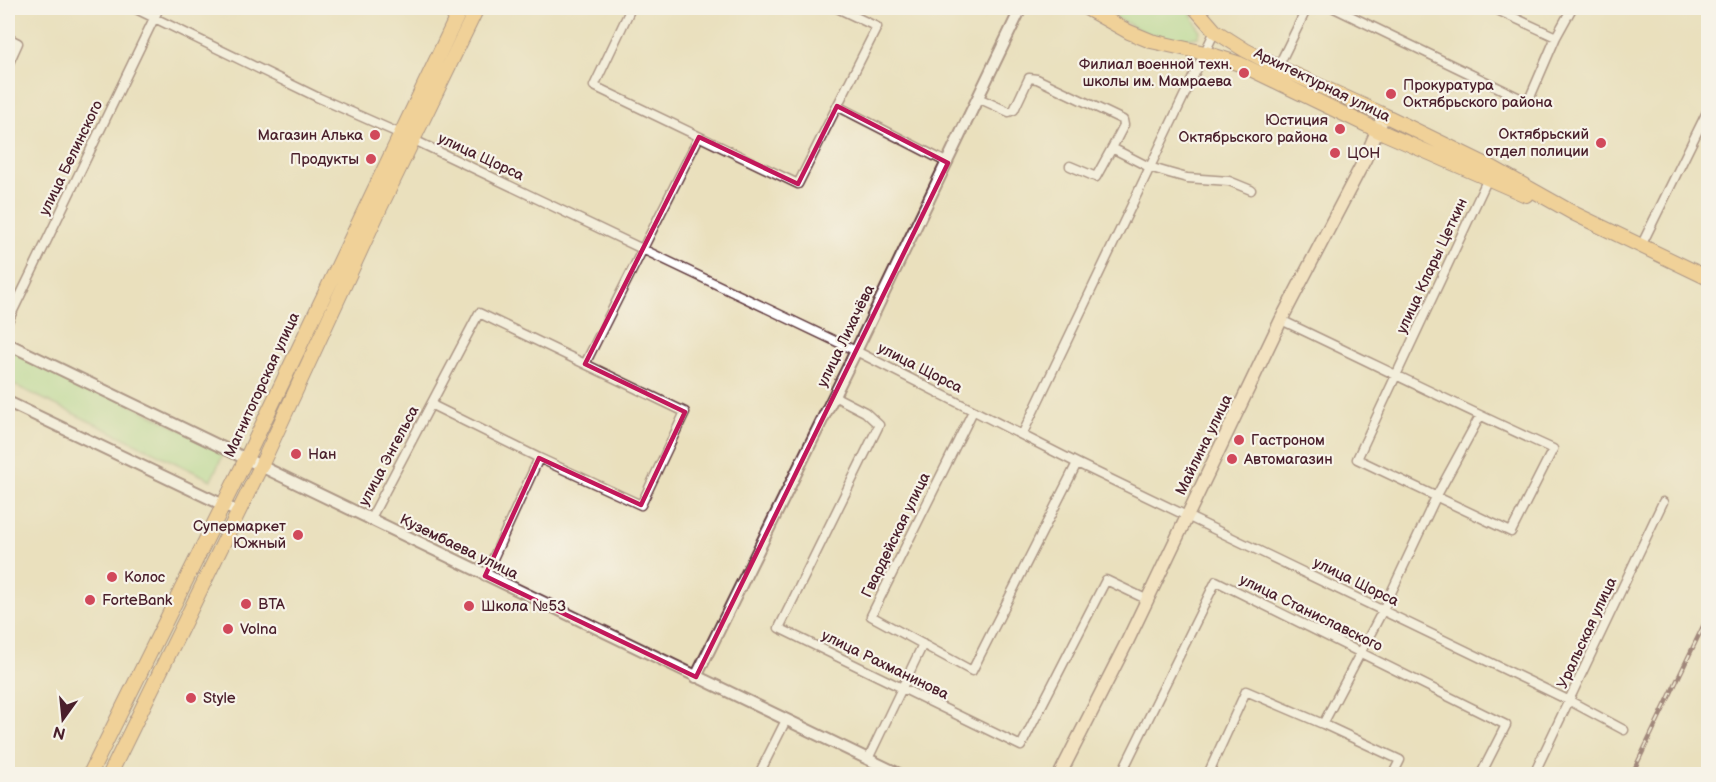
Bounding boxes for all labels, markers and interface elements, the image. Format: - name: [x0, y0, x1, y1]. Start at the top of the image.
- street label: Архитектурная улица: [1250, 43, 1393, 126]
- place label: Филиал военной техн. школы им. Мамраева: [1079, 55, 1232, 91]
- marker: Филиал военной техн. школы им. Мамраева: [1237, 66, 1251, 80]
- place label: Прокуратура Октябрьского района: [1403, 76, 1553, 112]
- marker: Прокуратура Октябрьского района: [1384, 87, 1398, 101]
- street label: улица Белинского: [35, 97, 107, 219]
- place label: Юстиция Октябрьского района: [1178, 111, 1328, 147]
- marker: Юстиция Октябрьского района: [1333, 122, 1347, 136]
- place label: Октябрьский отдел полиции: [1486, 125, 1589, 161]
- place label: Магазин Алька: [257, 126, 363, 145]
- marker: Магазин Алька: [368, 128, 382, 142]
- street label: улица Щорса: [435, 129, 527, 185]
- marker: Октябрьский отдел полиции: [1594, 136, 1608, 150]
- place label: ЦОН: [1347, 144, 1380, 163]
- marker: ЦОН: [1328, 146, 1342, 160]
- place label: Продукты: [290, 150, 359, 169]
- marker: Продукты: [364, 152, 378, 166]
- street label: улица Клары Цеткин: [1392, 195, 1472, 337]
- street label: улица Лихачёва: [813, 282, 879, 390]
- street label: Магнитогорская улица: [220, 309, 304, 461]
- street label: улица Щорса: [874, 338, 966, 398]
- street label: Майлина улица: [1171, 391, 1237, 498]
- street label: улица Энгельса: [355, 403, 423, 509]
- place label: Гастроном: [1251, 431, 1325, 450]
- marker: Гастроном: [1232, 433, 1246, 447]
- place label: Нан: [308, 445, 337, 464]
- marker: Нан: [289, 447, 303, 461]
- place label: Автомагазин: [1243, 450, 1333, 469]
- marker: Автомагазин: [1225, 452, 1239, 466]
- street label: Гвардейская улица: [857, 469, 935, 601]
- street label: Кузембаева улица: [397, 510, 522, 584]
- place label: Супермаркет Южный: [193, 517, 286, 553]
- marker: Супермаркет Южный: [291, 528, 305, 542]
- street label: улица Щорса: [1310, 553, 1402, 611]
- place label: Колос: [124, 568, 166, 587]
- marker: Колос: [105, 570, 119, 584]
- street label: улица Станиславского: [1236, 570, 1386, 656]
- street label: Уральская улица: [1553, 574, 1621, 692]
- place label: ForteBank: [102, 591, 173, 610]
- marker: ForteBank: [83, 593, 97, 607]
- place label: BTA: [258, 595, 286, 614]
- marker: BTA: [239, 597, 253, 611]
- place label: Школа №53: [481, 597, 566, 616]
- marker: Школа №53: [462, 599, 476, 613]
- place label: Volna: [240, 620, 277, 639]
- marker: Volna: [221, 622, 235, 636]
- street label: улица Рахманинова: [818, 626, 952, 704]
- north arrow: [33, 689, 93, 749]
- place label: Style: [203, 689, 236, 708]
- marker: Style: [184, 691, 198, 705]
- text: N: [51, 721, 68, 743]

